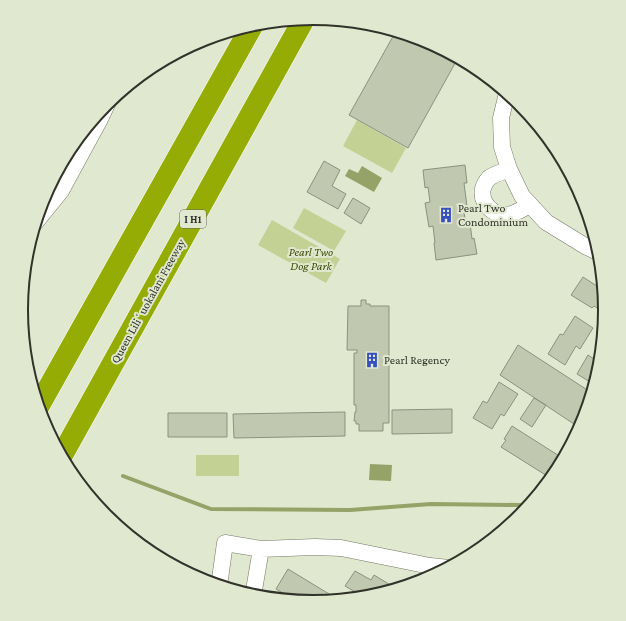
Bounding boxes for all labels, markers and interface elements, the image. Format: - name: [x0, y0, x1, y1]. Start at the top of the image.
- place label: Pearl Two Condominium: [458, 201, 528, 229]
- building icon: Pearl Two Condominium: [437, 206, 455, 224]
- road number: I H1: [180, 210, 206, 228]
- street label: Queen Liliʻuokalani Freeway: [108, 236, 188, 366]
- park label: Pearl Two Dog Park: [289, 245, 333, 273]
- building icon: Pearl Regency: [363, 351, 381, 369]
- place label: Pearl Regency: [384, 353, 450, 367]

